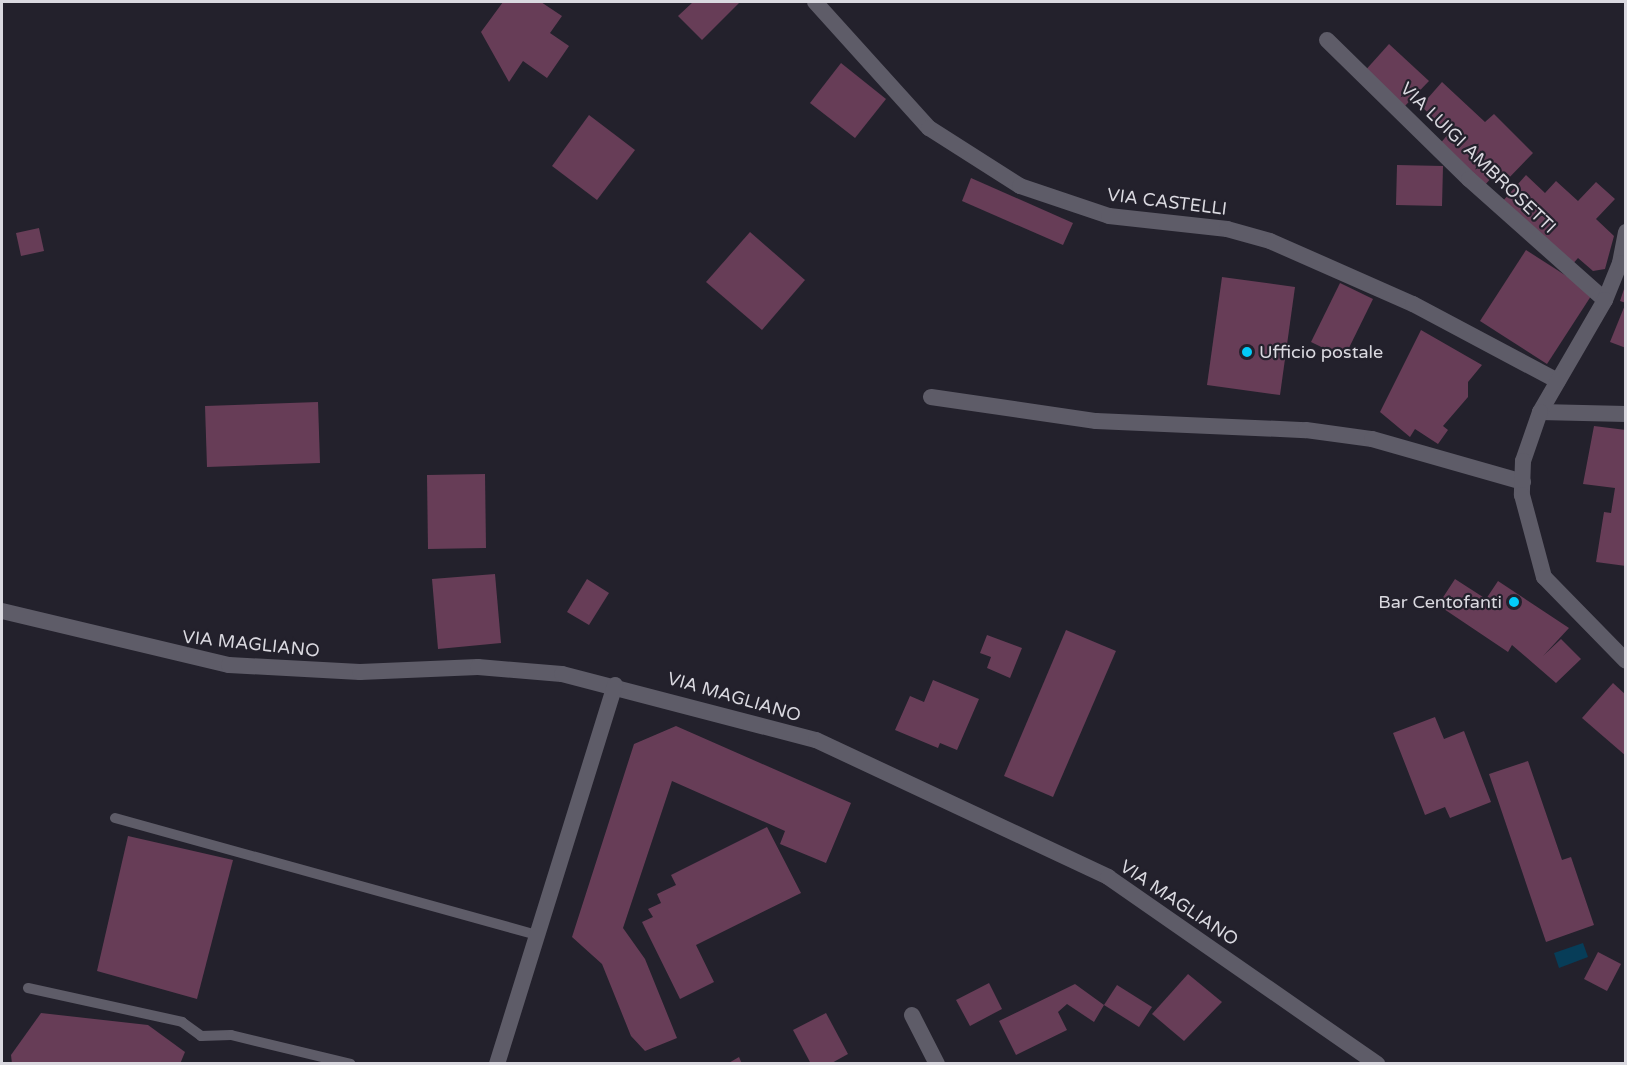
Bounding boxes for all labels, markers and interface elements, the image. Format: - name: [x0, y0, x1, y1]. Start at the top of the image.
- street label: VIA LUIGI AMBROSETTI: [1396, 78, 1560, 238]
- street label: VIA CASTELLI: [1106, 184, 1228, 220]
- place label: Ufficio postale: [1259, 341, 1383, 363]
- marker: Ufficio postale: [1240, 345, 1254, 359]
- place label: Bar Centofanti: [1378, 591, 1502, 613]
- marker: Bar Centofanti: [1507, 595, 1521, 609]
- street label: VIA MAGLIANO: [181, 626, 321, 662]
- street label: VIA MAGLIANO: [665, 668, 803, 726]
- street label: VIA MAGLIANO: [1116, 855, 1242, 951]

